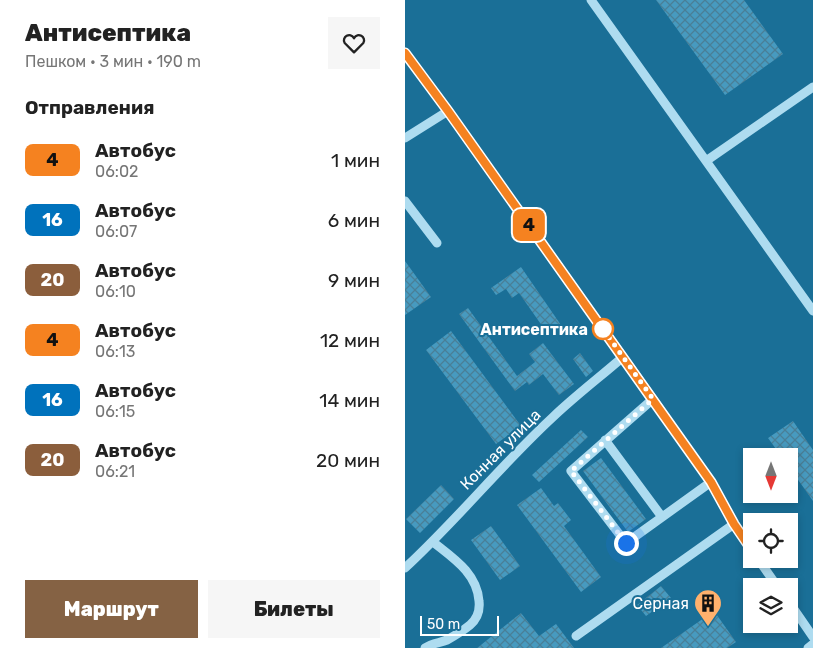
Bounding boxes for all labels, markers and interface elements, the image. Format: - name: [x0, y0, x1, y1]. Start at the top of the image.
- button: heart: [328, 17, 380, 69]
- text: Антисептика: [25, 19, 191, 47]
- text: Пешком · 3 мин · 190 m: [25, 52, 201, 71]
- text: Отправления: [25, 96, 155, 119]
- text: Автобус: [95, 139, 176, 162]
- text: 4: [46, 149, 59, 171]
- text: 1 мин: [331, 149, 380, 172]
- text: 06:02: [95, 162, 138, 181]
- text: Автобус: [95, 199, 176, 222]
- text: 16: [42, 209, 63, 231]
- text: 6 мин: [328, 209, 380, 232]
- line badge: 4: [513, 209, 545, 241]
- text: 4: [523, 214, 535, 236]
- text: 06:07: [95, 222, 137, 241]
- text: Автобус: [95, 259, 176, 282]
- text: 20: [41, 269, 64, 291]
- text: 9 мин: [328, 269, 380, 292]
- text: 06:10: [95, 282, 136, 301]
- marker: Антисептика: [592, 318, 614, 340]
- text: Автобус: [95, 319, 176, 342]
- place label: Антисептика: [480, 320, 588, 339]
- text: 4: [46, 329, 59, 351]
- text: 12 мин: [320, 329, 380, 352]
- text: 06:13: [95, 342, 135, 361]
- text: Автобус: [95, 379, 176, 402]
- text: 16: [42, 389, 63, 411]
- text: 14 мин: [319, 389, 380, 412]
- text: 06:15: [95, 402, 135, 421]
- street label: Конная улица: [456, 405, 545, 494]
- text: Автобус: [95, 439, 176, 462]
- north arrow: [743, 448, 797, 502]
- map controls: [743, 448, 798, 633]
- text: 20: [41, 449, 64, 471]
- text: 20 мин: [316, 449, 380, 472]
- text: 06:21: [95, 462, 135, 481]
- button: locate: [743, 513, 798, 568]
- your location: [614, 531, 639, 556]
- button: layers: [743, 578, 798, 633]
- button: Маршрут: [25, 580, 198, 638]
- button: Билеты: [208, 580, 380, 638]
- building icon: Серная: [693, 588, 723, 627]
- place label: Серная: [633, 594, 689, 613]
- scale bar: [420, 613, 499, 636]
- text: 50 m: [427, 616, 460, 633]

